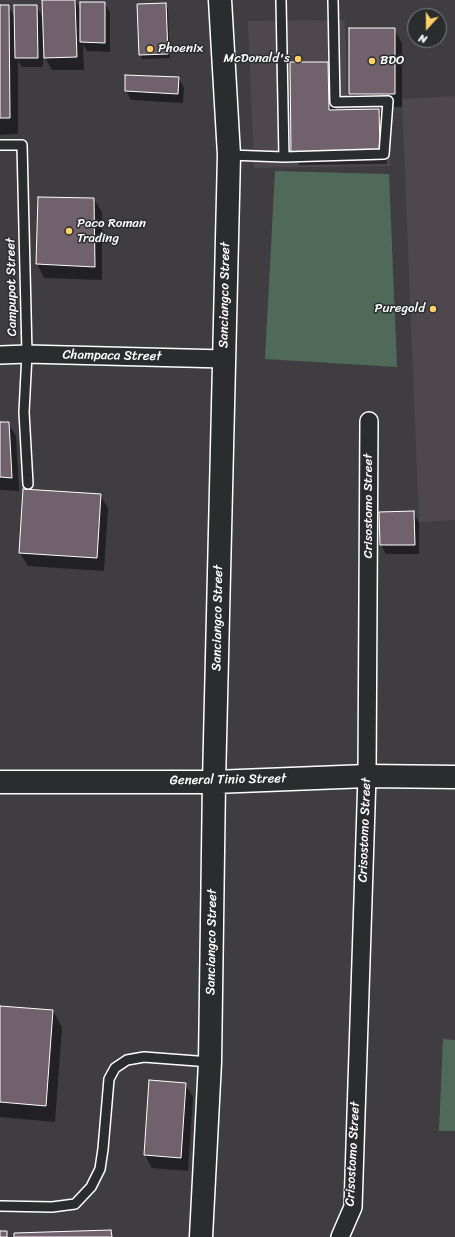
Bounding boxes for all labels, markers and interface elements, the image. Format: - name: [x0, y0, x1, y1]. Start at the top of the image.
- north arrow: [407, 8, 447, 48]
- text: N: [416, 29, 430, 49]
- place label: Phoenix: [158, 41, 203, 57]
- marker: Phoenix: [145, 44, 155, 54]
- place label: McDonald's: [224, 51, 290, 67]
- place label: BDO: [380, 53, 404, 69]
- marker: McDonald's: [293, 54, 303, 64]
- marker: BDO: [367, 56, 377, 66]
- place label: Paco Roman Trading: [77, 216, 146, 247]
- marker: Paco Roman Trading: [64, 226, 74, 236]
- street label: Campupot Street: [3, 238, 21, 336]
- street label: Sanciangco Street: [216, 242, 234, 348]
- place label: Puregold: [375, 301, 425, 317]
- marker: Puregold: [428, 304, 438, 314]
- street label: Champaca Street: [62, 347, 162, 365]
- street label: Crisostomo Street: [361, 454, 377, 558]
- street label: Sanciangco Street: [209, 565, 227, 671]
- street label: General Tinio Street: [170, 771, 286, 789]
- street label: Crisostomo Street: [355, 777, 375, 883]
- street label: Sanciangco Street: [203, 889, 221, 995]
- street label: Crisostomo Street: [342, 1101, 364, 1207]

